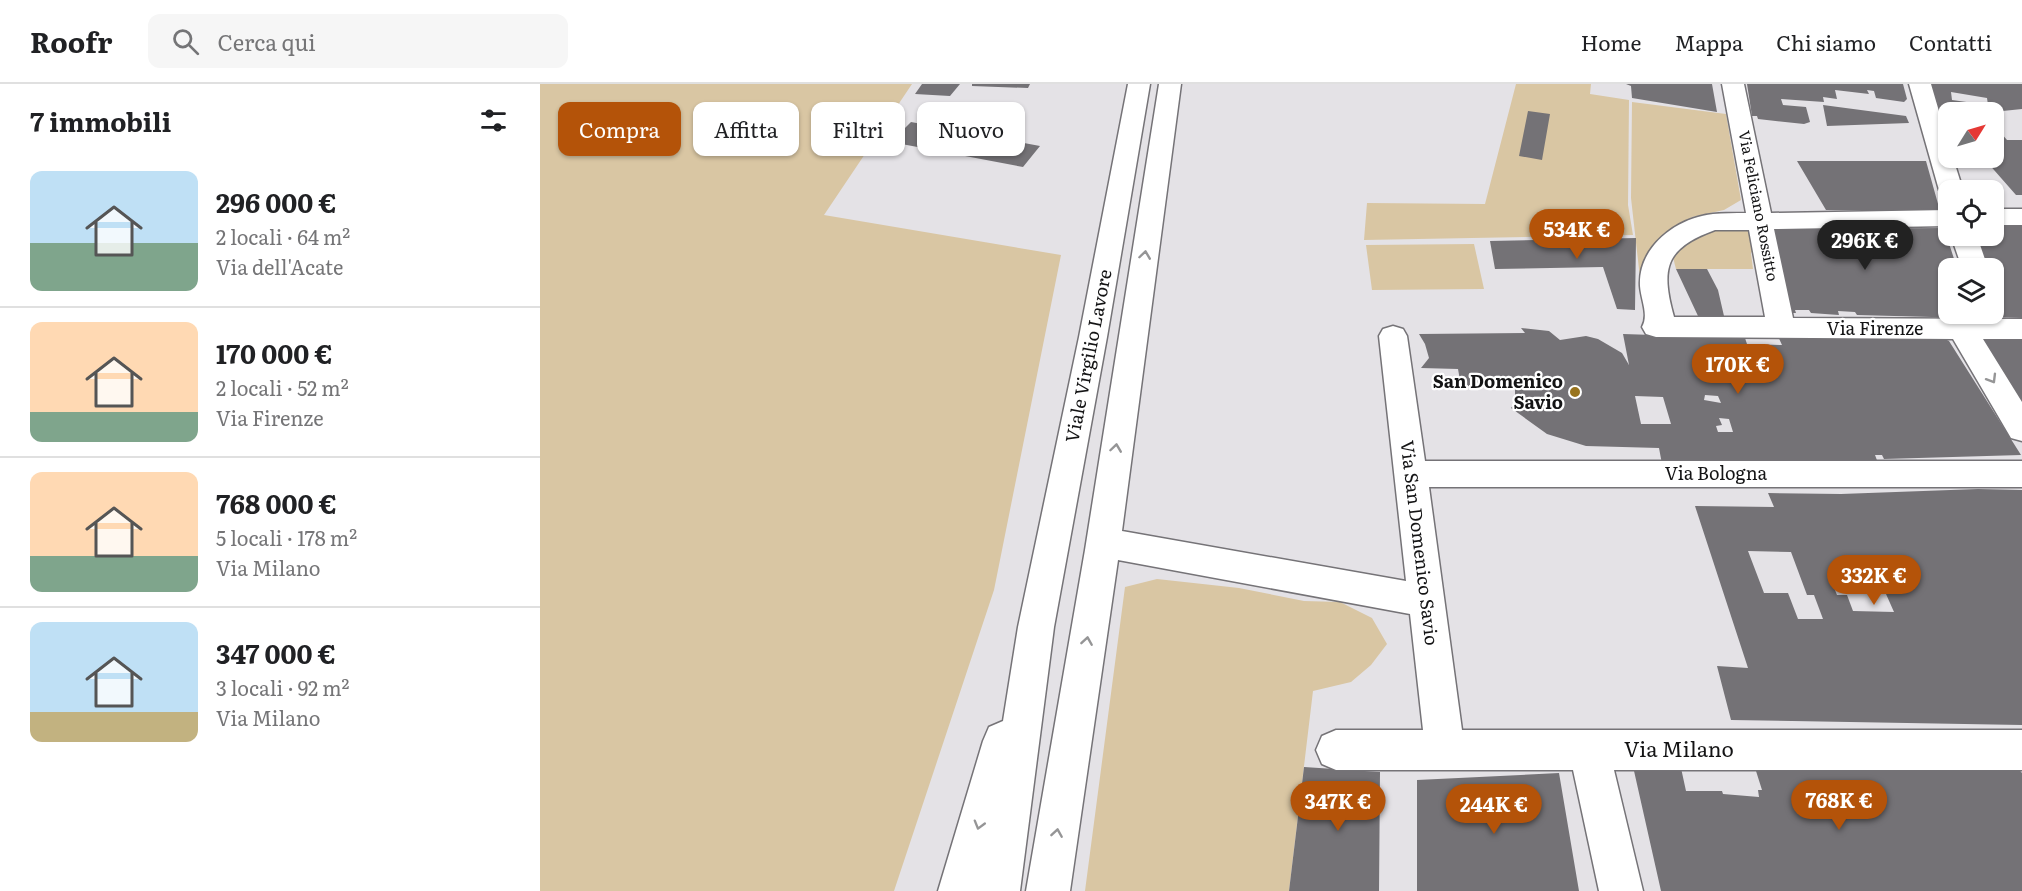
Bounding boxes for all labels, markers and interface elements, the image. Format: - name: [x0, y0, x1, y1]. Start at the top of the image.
- search box: [148, 14, 568, 68]
- text: Roofr: [30, 20, 112, 62]
- icon: search: [169, 25, 202, 58]
- text: Cerca qui: [217, 25, 316, 58]
- text: Home: [1581, 26, 1642, 57]
- text: Mappa: [1675, 26, 1743, 57]
- text: Chi siamo: [1776, 26, 1876, 57]
- text: Contatti: [1909, 26, 1992, 57]
- text: 7 immobili: [30, 101, 171, 140]
- chip: Compra: [558, 102, 681, 156]
- chip: Affitta: [693, 102, 799, 156]
- chip: Filtri: [811, 102, 905, 156]
- chip: Nuovo: [917, 102, 1025, 156]
- north arrow: [1938, 102, 2004, 168]
- map controls: [1938, 102, 2004, 324]
- icon: filters: [477, 104, 510, 137]
- street label: Via Feliciano Rossitto: [1734, 128, 1785, 283]
- button: locate: [1938, 180, 2004, 246]
- text: 296 000 €: [216, 182, 337, 221]
- icon: home: [78, 195, 150, 267]
- pin: 534K €: [1528, 209, 1626, 260]
- text: 534K €: [1543, 213, 1611, 243]
- pin: 296K €: [1816, 220, 1914, 271]
- text: 2 locali · 64 m²: [216, 221, 350, 251]
- text: 296K €: [1831, 224, 1899, 254]
- one-way arrow: [1138, 250, 1150, 259]
- text: Via dell'Acate: [216, 251, 343, 281]
- button: layers: [1938, 258, 2004, 324]
- street label: Viale Virgilio Lavore: [1057, 267, 1118, 445]
- street label: Via Firenze: [1827, 314, 1923, 341]
- text: 170 000 €: [216, 333, 333, 372]
- pin: 170K €: [1689, 344, 1787, 395]
- icon: home: [78, 346, 150, 418]
- text: 170K €: [1706, 348, 1770, 378]
- place label: San Domenico Savio: [1433, 367, 1563, 415]
- text: 2 locali · 52 m²: [216, 372, 349, 402]
- one-way arrow: [1985, 373, 1996, 383]
- marker: San Domenico Savio: [1568, 385, 1582, 399]
- text: Via Firenze: [216, 402, 324, 432]
- street label: Via San Domenico Savio: [1395, 439, 1446, 647]
- one-way arrow: [1110, 443, 1122, 452]
- street label: Via Bologna: [1665, 459, 1768, 486]
- text: 768 000 €: [216, 483, 337, 522]
- icon: home: [78, 496, 150, 568]
- text: 5 locali · 178 m²: [216, 522, 357, 552]
- text: Via Milano: [216, 552, 321, 582]
- pin: 332K €: [1825, 555, 1923, 606]
- text: 332K €: [1841, 559, 1907, 589]
- text: 347 000 €: [216, 633, 336, 672]
- one-way arrow: [1081, 636, 1093, 645]
- icon: home: [78, 646, 150, 718]
- text: 3 locali · 92 m²: [216, 672, 349, 702]
- text: Via Milano: [216, 702, 321, 732]
- street label: Via Milano: [1624, 732, 1734, 763]
- pin: 768K €: [1790, 780, 1888, 831]
- pin: 347K €: [1289, 781, 1387, 832]
- pin: 244K €: [1445, 784, 1543, 835]
- text: 768K €: [1805, 784, 1873, 814]
- text: 347K €: [1305, 785, 1371, 815]
- text: 244K €: [1460, 788, 1528, 818]
- one-way arrow: [974, 819, 986, 830]
- one-way arrow: [1051, 829, 1063, 838]

